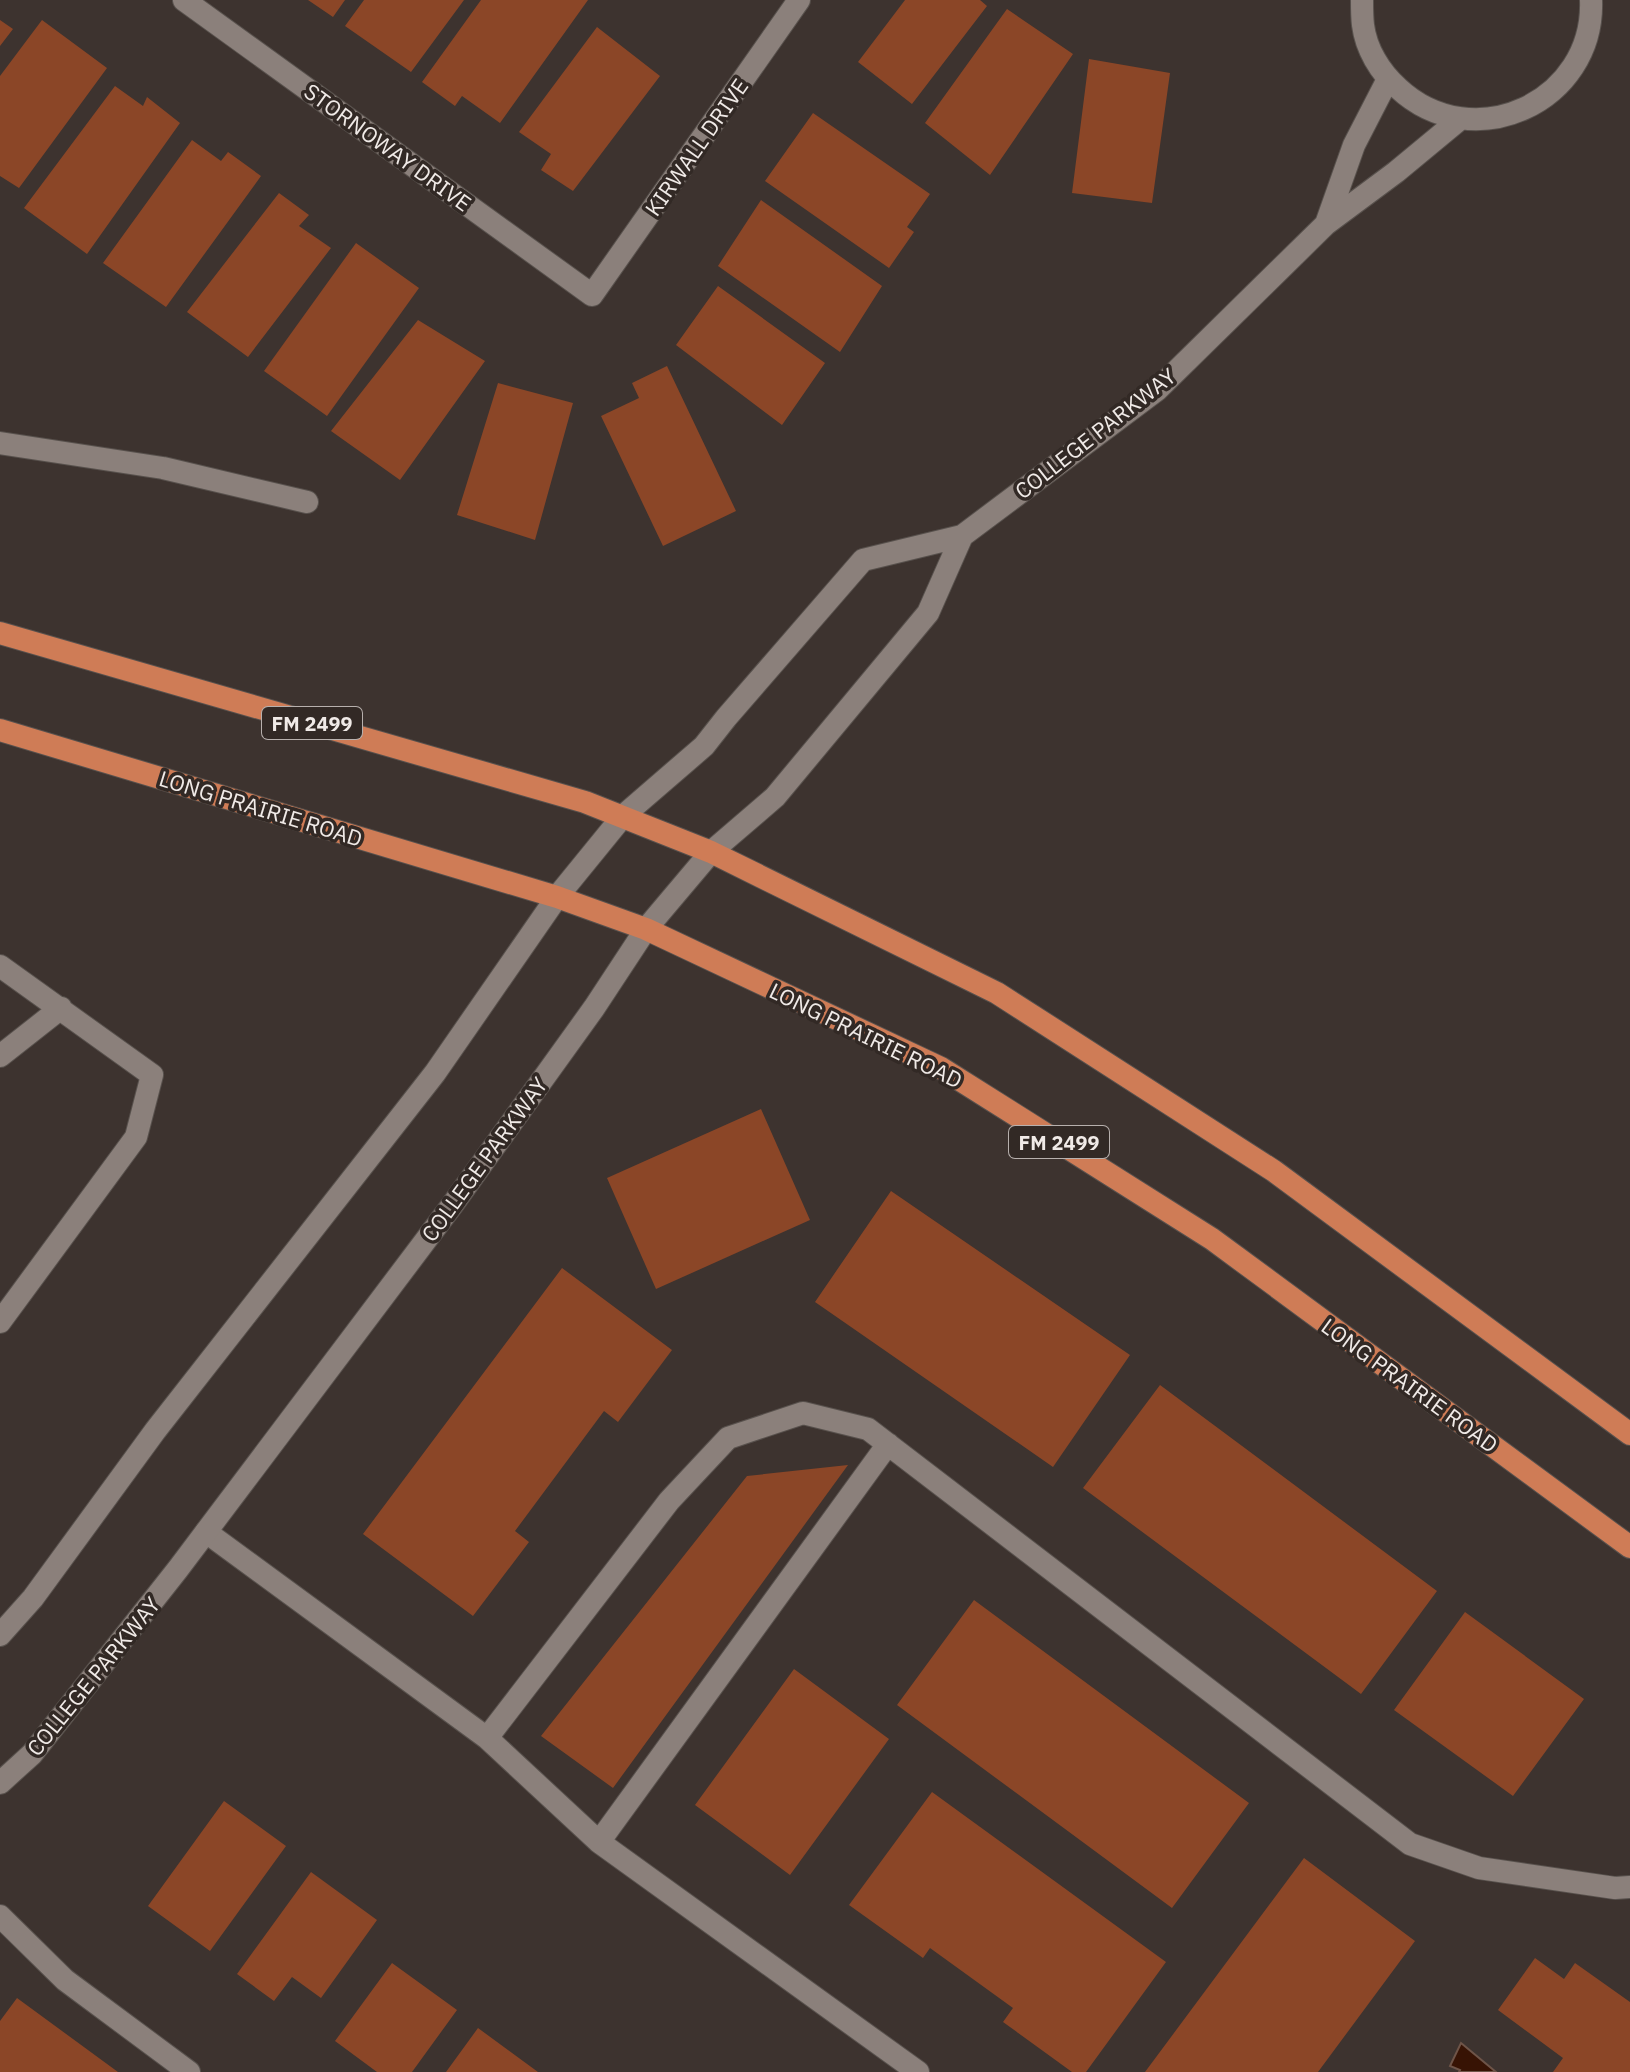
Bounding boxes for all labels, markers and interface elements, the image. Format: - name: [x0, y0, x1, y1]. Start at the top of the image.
- street label: KIRWALL DRIVE: [638, 73, 754, 221]
- street label: STORNOWAY DRIVE: [299, 77, 477, 217]
- street label: COLLEGE PARKWAY: [1009, 361, 1181, 505]
- road number: FM 2499: [262, 707, 362, 739]
- street label: LONG PRAIRIE ROAD: [156, 763, 366, 853]
- street label: LONG PRAIRIE ROAD: [765, 976, 967, 1094]
- street label: COLLEGE PARKWAY: [414, 1071, 554, 1247]
- road number: FM 2499: [1009, 1126, 1109, 1158]
- street label: LONG PRAIRIE ROAD: [1316, 1311, 1504, 1459]
- street label: COLLEGE PARKWAY: [20, 1590, 166, 1762]

